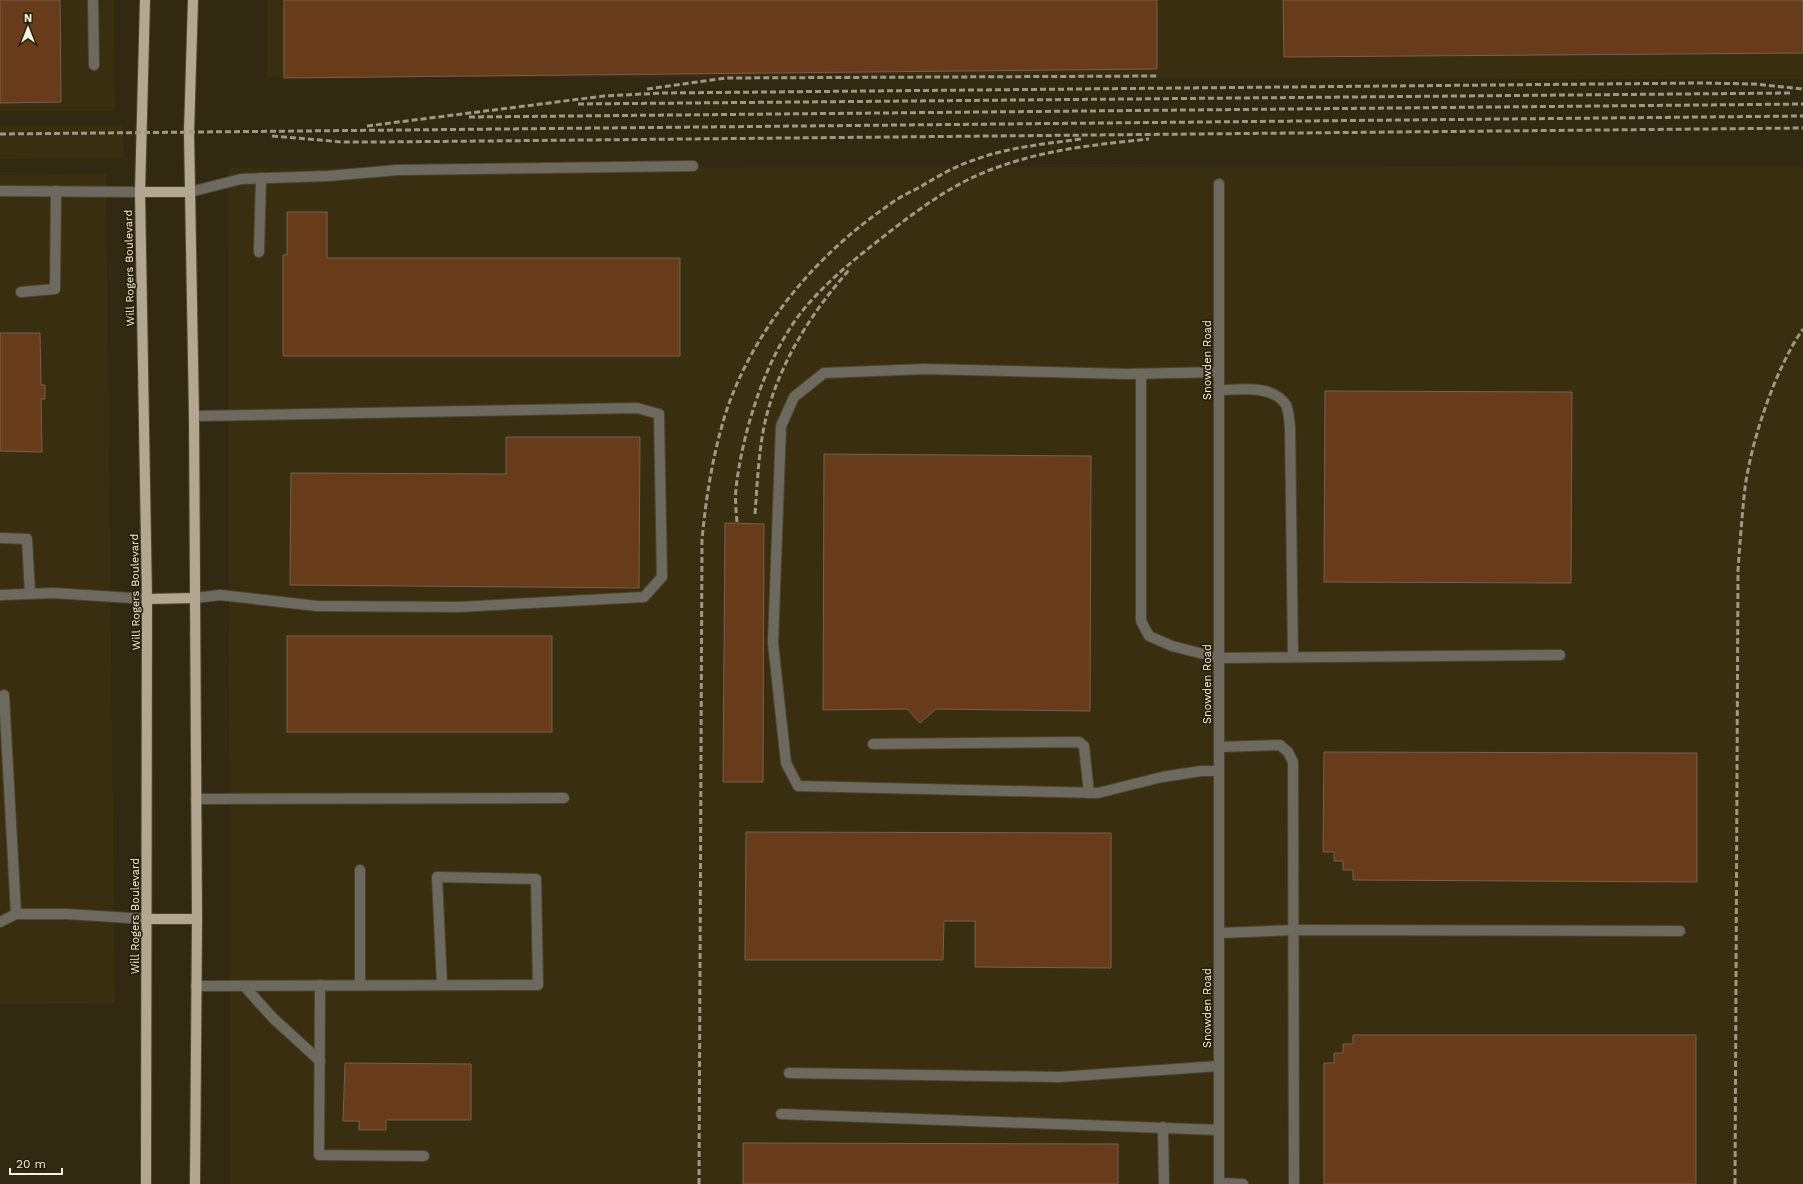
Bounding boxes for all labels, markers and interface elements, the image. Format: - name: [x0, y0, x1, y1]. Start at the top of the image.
- north arrow: [8, 8, 48, 48]
- text: N: [24, 12, 32, 25]
- street label: Will Rogers Boulevard: [122, 210, 137, 326]
- street label: Snowden Road: [1201, 320, 1214, 400]
- street label: Will Rogers Boulevard: [128, 534, 143, 650]
- street label: Snowden Road: [1201, 644, 1214, 724]
- street label: Will Rogers Boulevard: [129, 858, 142, 974]
- street label: Snowden Road: [1201, 968, 1214, 1048]
- scale bar: [10, 1150, 62, 1176]
- text: 20 m: [16, 1157, 46, 1171]

